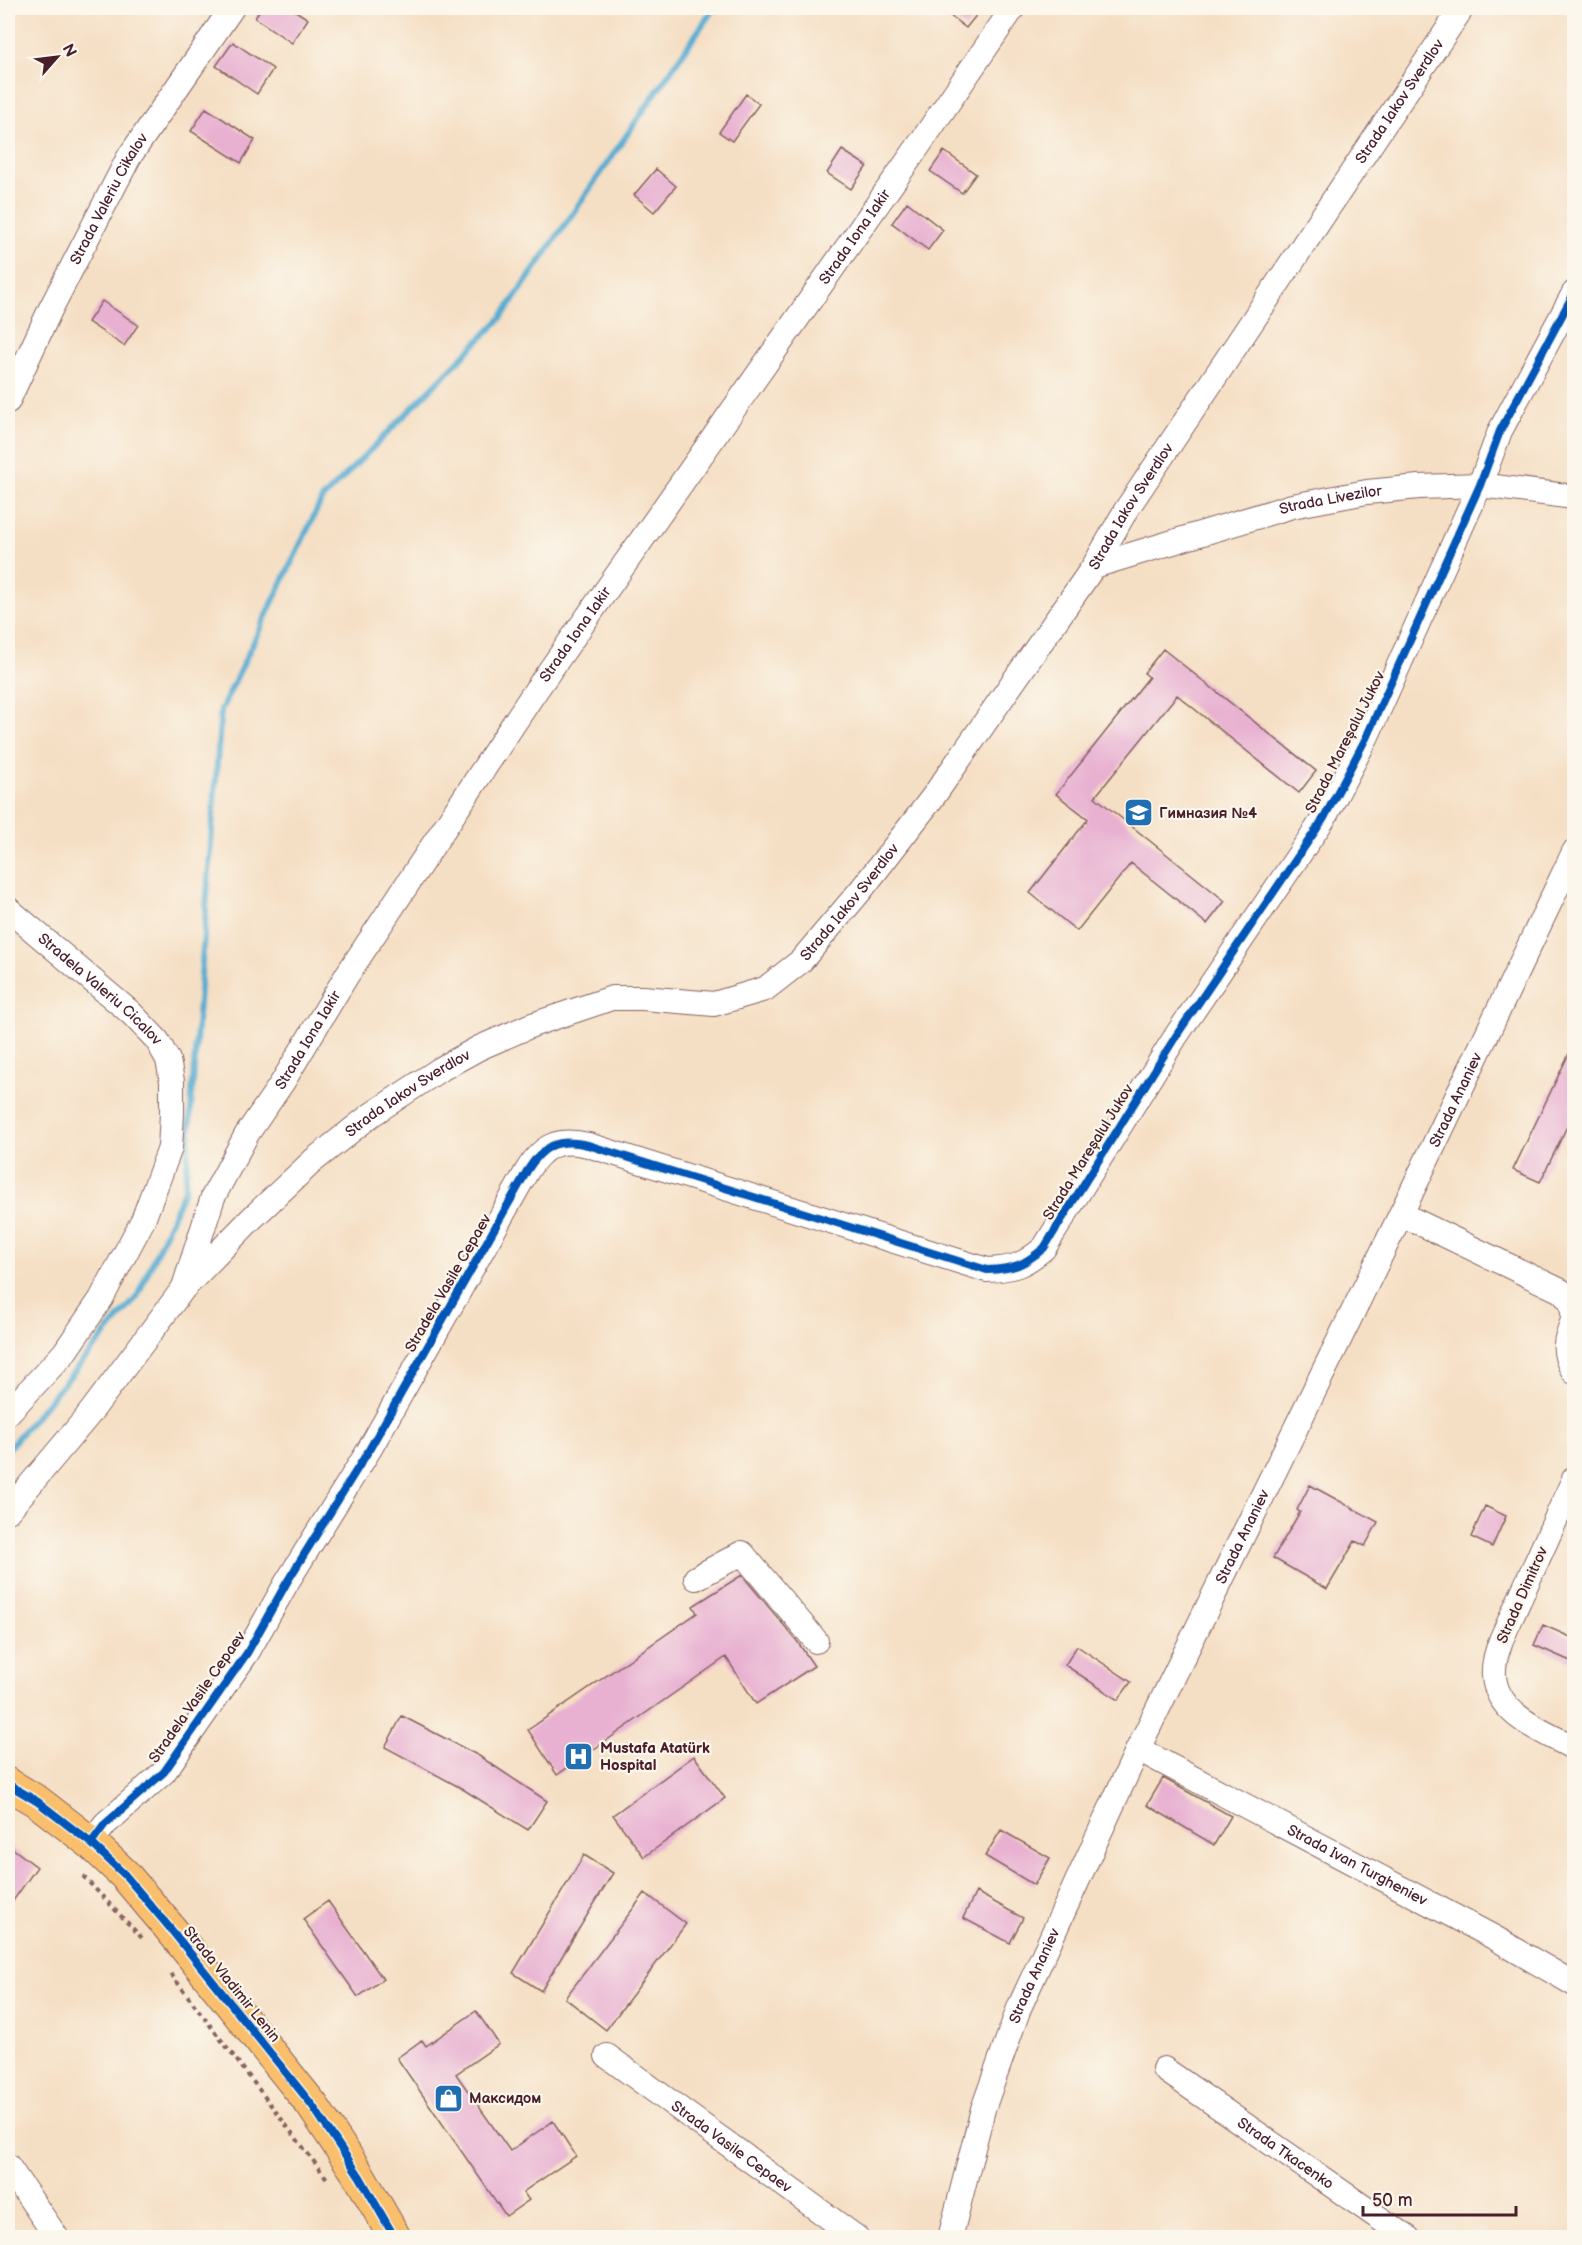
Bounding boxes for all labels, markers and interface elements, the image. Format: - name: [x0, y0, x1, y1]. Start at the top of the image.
- north arrow: [27, 27, 87, 87]
- street label: Strada Iakov Sverdlov: [1351, 35, 1449, 168]
- text: N: [58, 41, 80, 60]
- street label: Strada Valeriu Cikalov: [66, 129, 153, 268]
- street label: Strada Iona Iakir: [815, 185, 895, 288]
- street label: Strada Iakov Sverdlov: [1085, 439, 1178, 573]
- street label: Strada Livezilor: [1277, 482, 1383, 519]
- street label: Strada Iona Iakir: [536, 583, 616, 686]
- street label: Strada Mareșalul Jukov: [1301, 667, 1390, 816]
- school or university icon: Гимназия №4: [1122, 797, 1154, 829]
- place label: Гимназия №4: [1159, 804, 1257, 823]
- street label: Strada Iakov Sverdlov: [796, 839, 904, 965]
- street label: Stradela Valeriu Cicalov: [34, 929, 166, 1050]
- street label: Strada Iona Iakir: [271, 987, 346, 1094]
- street label: Strada Iakov Sverdlov: [342, 1045, 474, 1142]
- street label: Strada Ananiev: [1425, 1049, 1487, 1151]
- street label: Strada Mareșalul Jukov: [1039, 1080, 1138, 1224]
- street label: Stradela Vasile Cepaev: [401, 1210, 496, 1356]
- street label: Strada Ananiev: [1212, 1486, 1274, 1587]
- street label: Strada Dimitrov: [1493, 1543, 1553, 1647]
- street label: Stradela Vasile Cepaev: [145, 1627, 251, 1767]
- place label: Mustafa Atatürk Hospital: [600, 1739, 710, 1775]
- hospital icon: Mustafa Atatürk Hospital: [563, 1741, 595, 1773]
- street label: Strada Ivan Turgheniev: [1284, 1821, 1431, 1911]
- street label: Strada Vladimir Lenin: [179, 1922, 284, 2046]
- street label: Strada Ananiev: [1005, 1925, 1065, 2026]
- shop icon: Максидом: [432, 2082, 464, 2114]
- place label: Максидом: [469, 2089, 541, 2108]
- street label: Strada Vasile Cepaev: [667, 2097, 796, 2198]
- street label: Strada Tkacenko: [1233, 2114, 1337, 2194]
- scale bar: [1363, 2179, 1516, 2217]
- text: 50 m: [1372, 2190, 1413, 2211]

